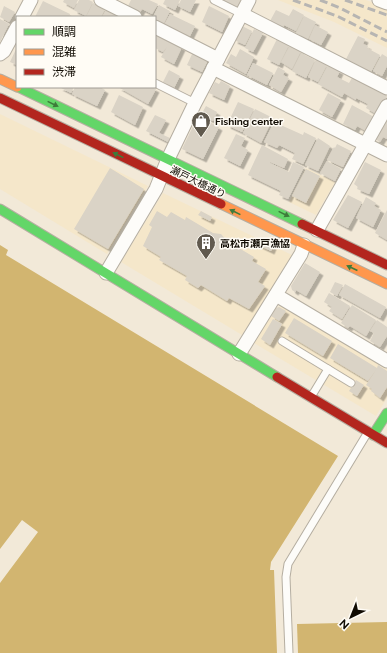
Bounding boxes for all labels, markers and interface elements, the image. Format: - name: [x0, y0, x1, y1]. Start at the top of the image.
- legend: [16, 16, 156, 88]
- text: 順調: [52, 25, 76, 39]
- text: 混雑: [52, 45, 76, 59]
- text: 渋滞: [52, 65, 76, 79]
- one-way arrow: [47, 101, 59, 107]
- shop icon: Fishing center: [190, 110, 212, 138]
- place label: Fishing center: [215, 116, 283, 127]
- one-way arrow: [112, 152, 123, 158]
- street label: 瀬戸大橋通り: [169, 164, 227, 200]
- one-way arrow: [229, 209, 240, 215]
- one-way arrow: [278, 211, 289, 217]
- building icon: 高松市瀬戸漁協: [195, 232, 217, 260]
- place label: 高松市瀬戸漁協: [220, 238, 290, 249]
- one-way arrow: [346, 265, 357, 271]
- north arrow: [331, 597, 371, 637]
- text: N: [337, 616, 352, 632]

